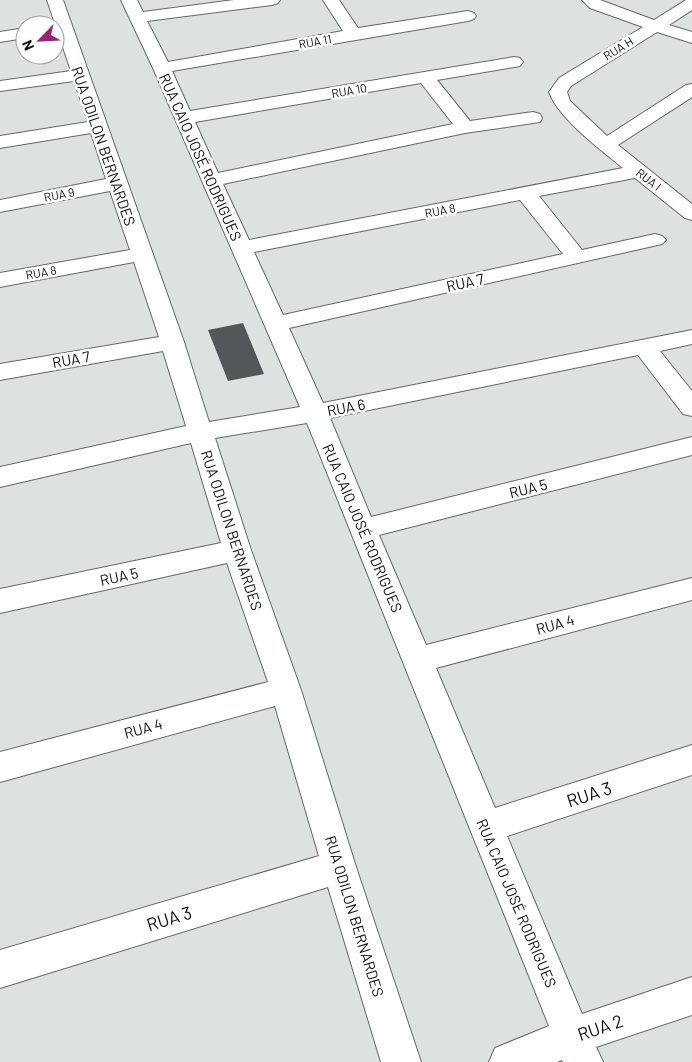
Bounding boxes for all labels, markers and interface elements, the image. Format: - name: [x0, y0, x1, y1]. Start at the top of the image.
- north arrow: [15, 15, 65, 65]
- street label: RUA 11: [297, 31, 333, 51]
- street label: RUA H: [600, 33, 636, 63]
- text: N: [18, 38, 37, 53]
- street label: RUA ODILON BERNARDES: [68, 64, 140, 228]
- street label: RUA CAIO JOSÉ RODRIGUES: [156, 70, 246, 244]
- street label: RUA 10: [330, 80, 368, 100]
- street label: RUA I: [634, 165, 664, 193]
- street label: RUA 9: [42, 184, 76, 204]
- street label: RUA 8: [423, 200, 457, 220]
- street label: RUA 8: [25, 262, 57, 282]
- street label: RUA 7: [444, 269, 486, 295]
- street label: RUA 7: [51, 347, 91, 371]
- street label: RUA 6: [325, 394, 367, 420]
- street label: RUA CAIO JOSÉ RODRIGUES: [319, 441, 407, 615]
- street label: RUA ODILON BERNARDES: [198, 448, 266, 612]
- street label: RUA 5: [507, 475, 549, 501]
- street label: RUA 5: [98, 563, 140, 589]
- street label: RUA 4: [534, 610, 576, 638]
- street label: RUA 4: [122, 714, 164, 742]
- street label: RUA 3: [564, 776, 614, 812]
- street label: RUA CAIO JOSÉ RODRIGUES: [473, 816, 561, 990]
- street label: RUA ODILON BERNARDES: [322, 833, 388, 999]
- street label: RUA 3: [144, 901, 194, 935]
- street label: RUA 2: [574, 1009, 626, 1045]

